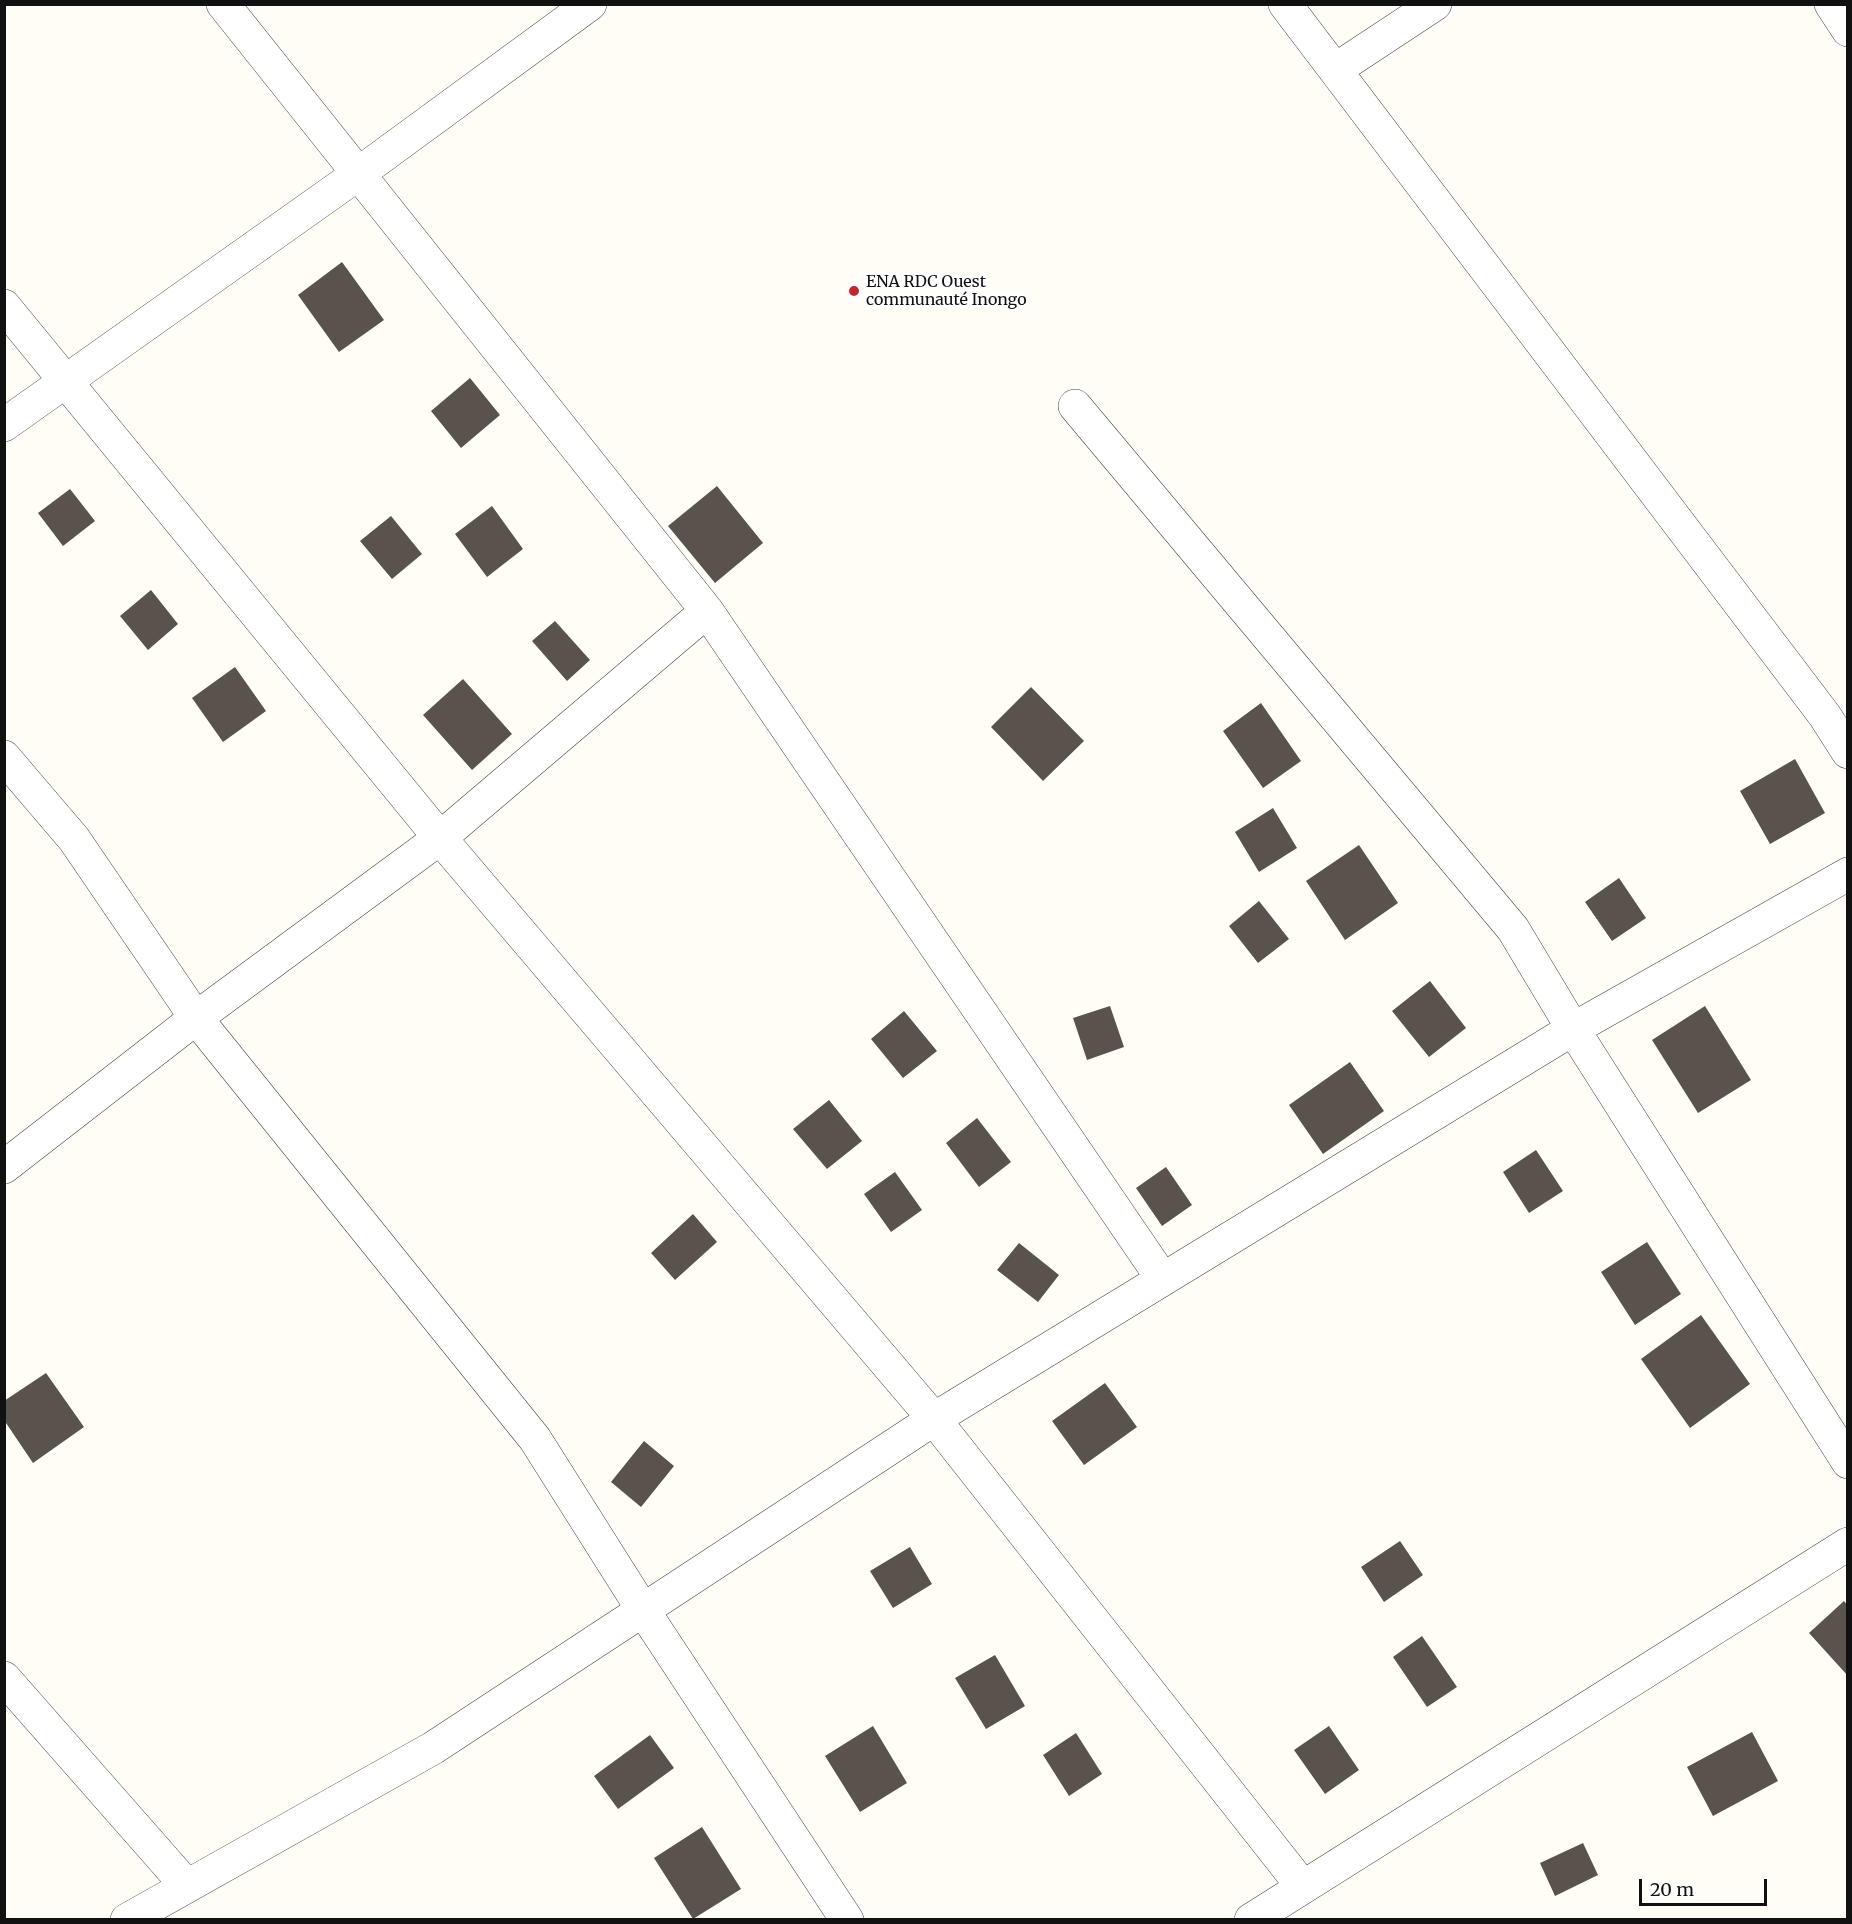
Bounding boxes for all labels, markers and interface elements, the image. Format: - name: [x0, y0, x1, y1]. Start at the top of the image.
- place label: ENA RDC Ouest communauté Inongo: [866, 272, 1026, 310]
- marker: ENA RDC Ouest communauté Inongo: [847, 284, 861, 298]
- scale bar: [1642, 1867, 1770, 1905]
- text: 20 m: [1650, 1878, 1694, 1901]

